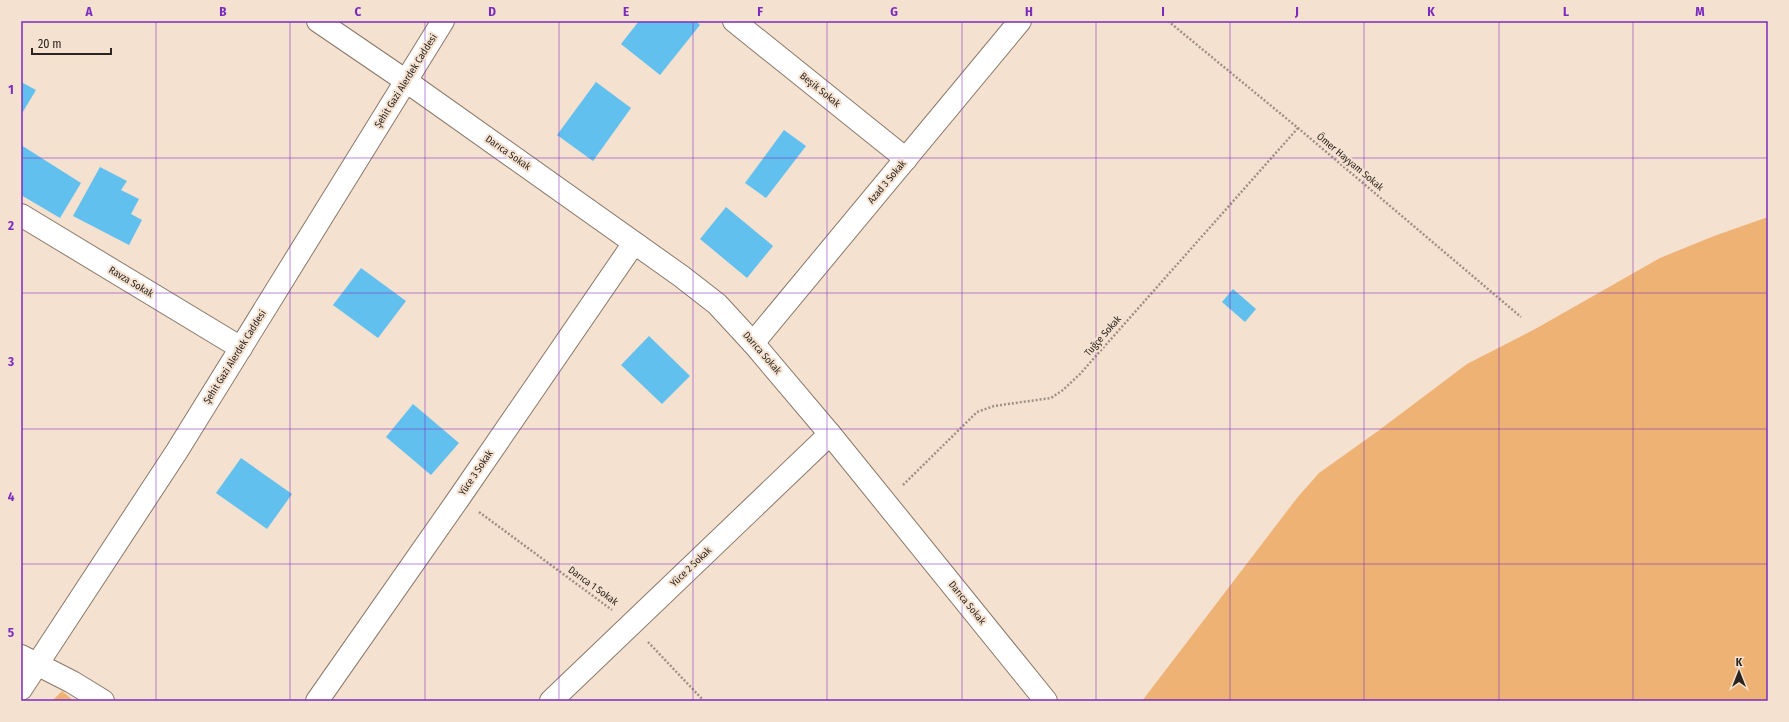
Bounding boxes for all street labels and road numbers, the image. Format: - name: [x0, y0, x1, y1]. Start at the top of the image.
- street label: Şehit Gazi Alerdek Caddesi: [372, 32, 440, 130]
- street label: Beşik Sokak: [797, 70, 843, 110]
- street label: Ömer Hayyam Sokak: [1314, 130, 1387, 194]
- street label: Darıca Sokak: [483, 133, 533, 173]
- street label: Azad 3 Sokak: [865, 158, 909, 206]
- street label: Ravza Sokak: [107, 264, 156, 300]
- street label: Şehit Gazi Alerdek Caddesi: [201, 308, 269, 406]
- street label: Tuğçe Sokak: [1082, 313, 1124, 359]
- street label: Darıca Sokak: [740, 329, 784, 377]
- street label: Yüce 3 Sokak: [456, 448, 496, 498]
- street label: Yüce 2 Sokak: [668, 544, 714, 589]
- street label: Darıca 1 Sokak: [566, 564, 621, 608]
- street label: Darıca Sokak: [946, 579, 988, 627]

